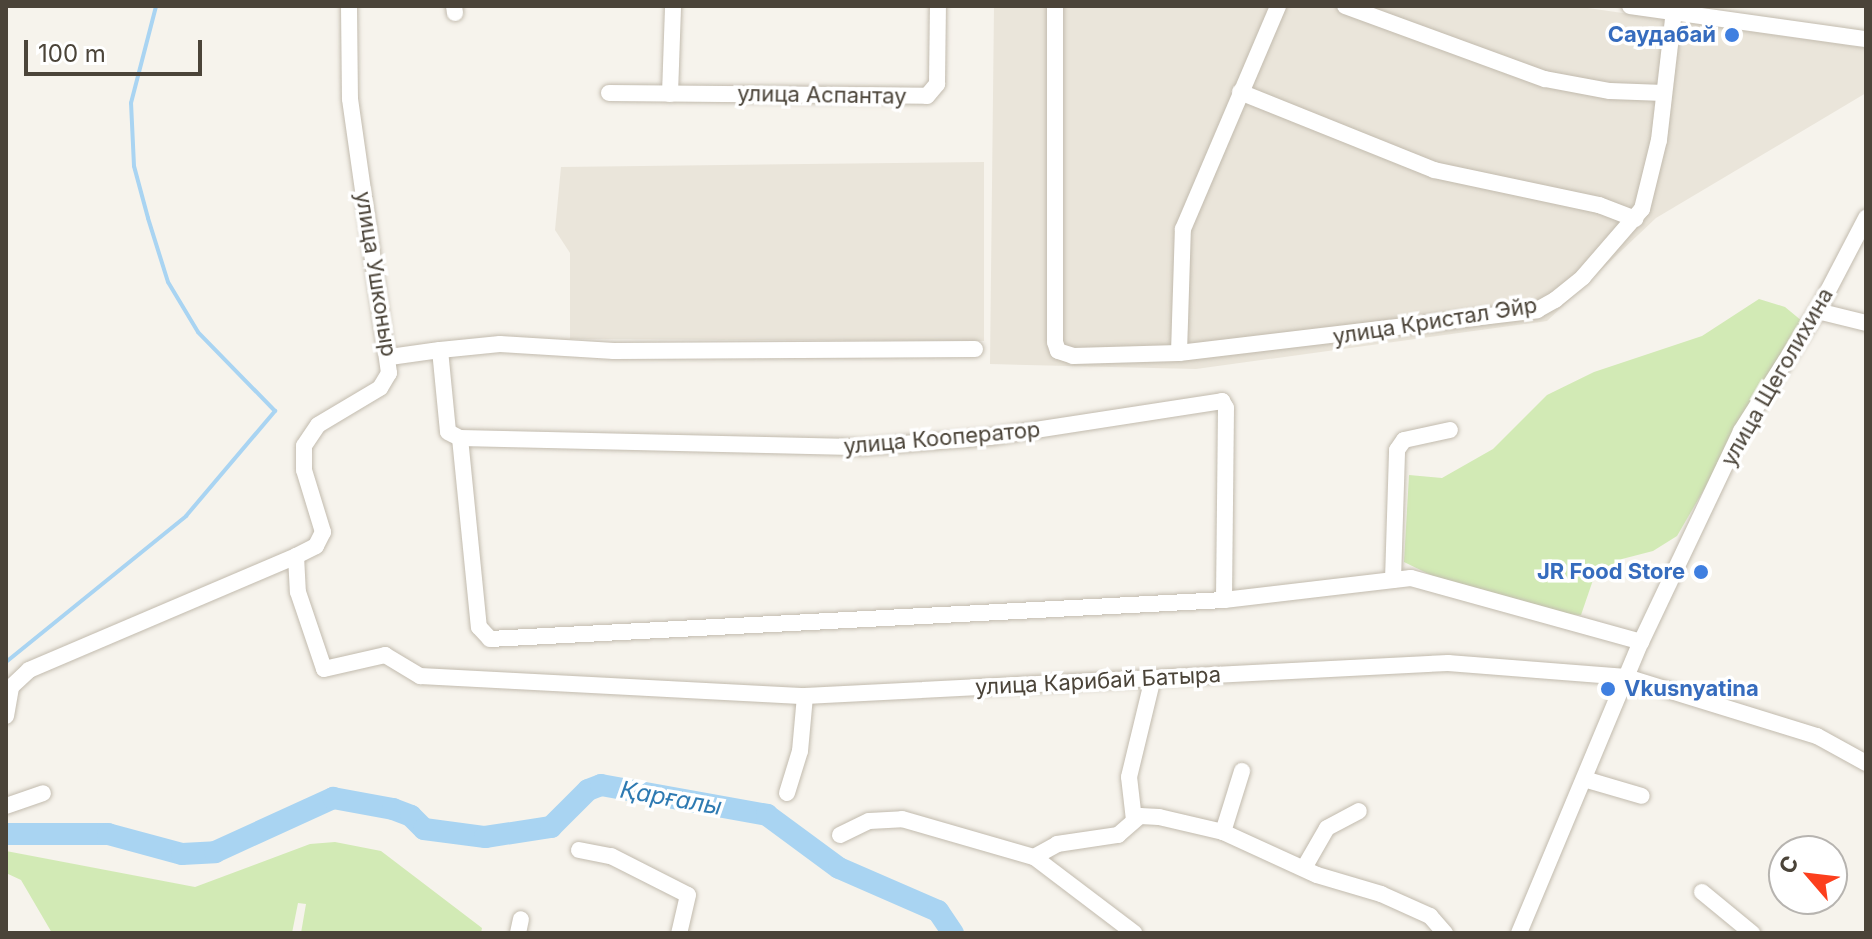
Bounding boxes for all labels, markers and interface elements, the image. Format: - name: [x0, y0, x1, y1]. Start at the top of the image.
- place label: Саудабай: [1608, 22, 1716, 48]
- scale bar: [28, 24, 206, 74]
- marker: Саудабай: [1723, 26, 1741, 44]
- text: 100 m: [38, 39, 106, 68]
- street label: улица Аспантау: [737, 80, 907, 110]
- street label: улица Ушконыр: [350, 189, 402, 359]
- street label: улица Щеголихина: [1715, 283, 1839, 471]
- street label: улица Кристал Эйр: [1331, 292, 1539, 350]
- street label: улица Кооператор: [843, 416, 1041, 460]
- place label: JR Food Store: [1537, 559, 1685, 585]
- marker: JR Food Store: [1692, 563, 1710, 581]
- street label: улица Карибай Батыра: [974, 661, 1222, 701]
- place label: Vkusnyatina: [1624, 676, 1759, 702]
- marker: Vkusnyatina: [1599, 680, 1617, 698]
- water label: Қарғалы: [618, 775, 724, 821]
- north arrow: [1768, 835, 1848, 915]
- text: С: [1773, 851, 1804, 878]

